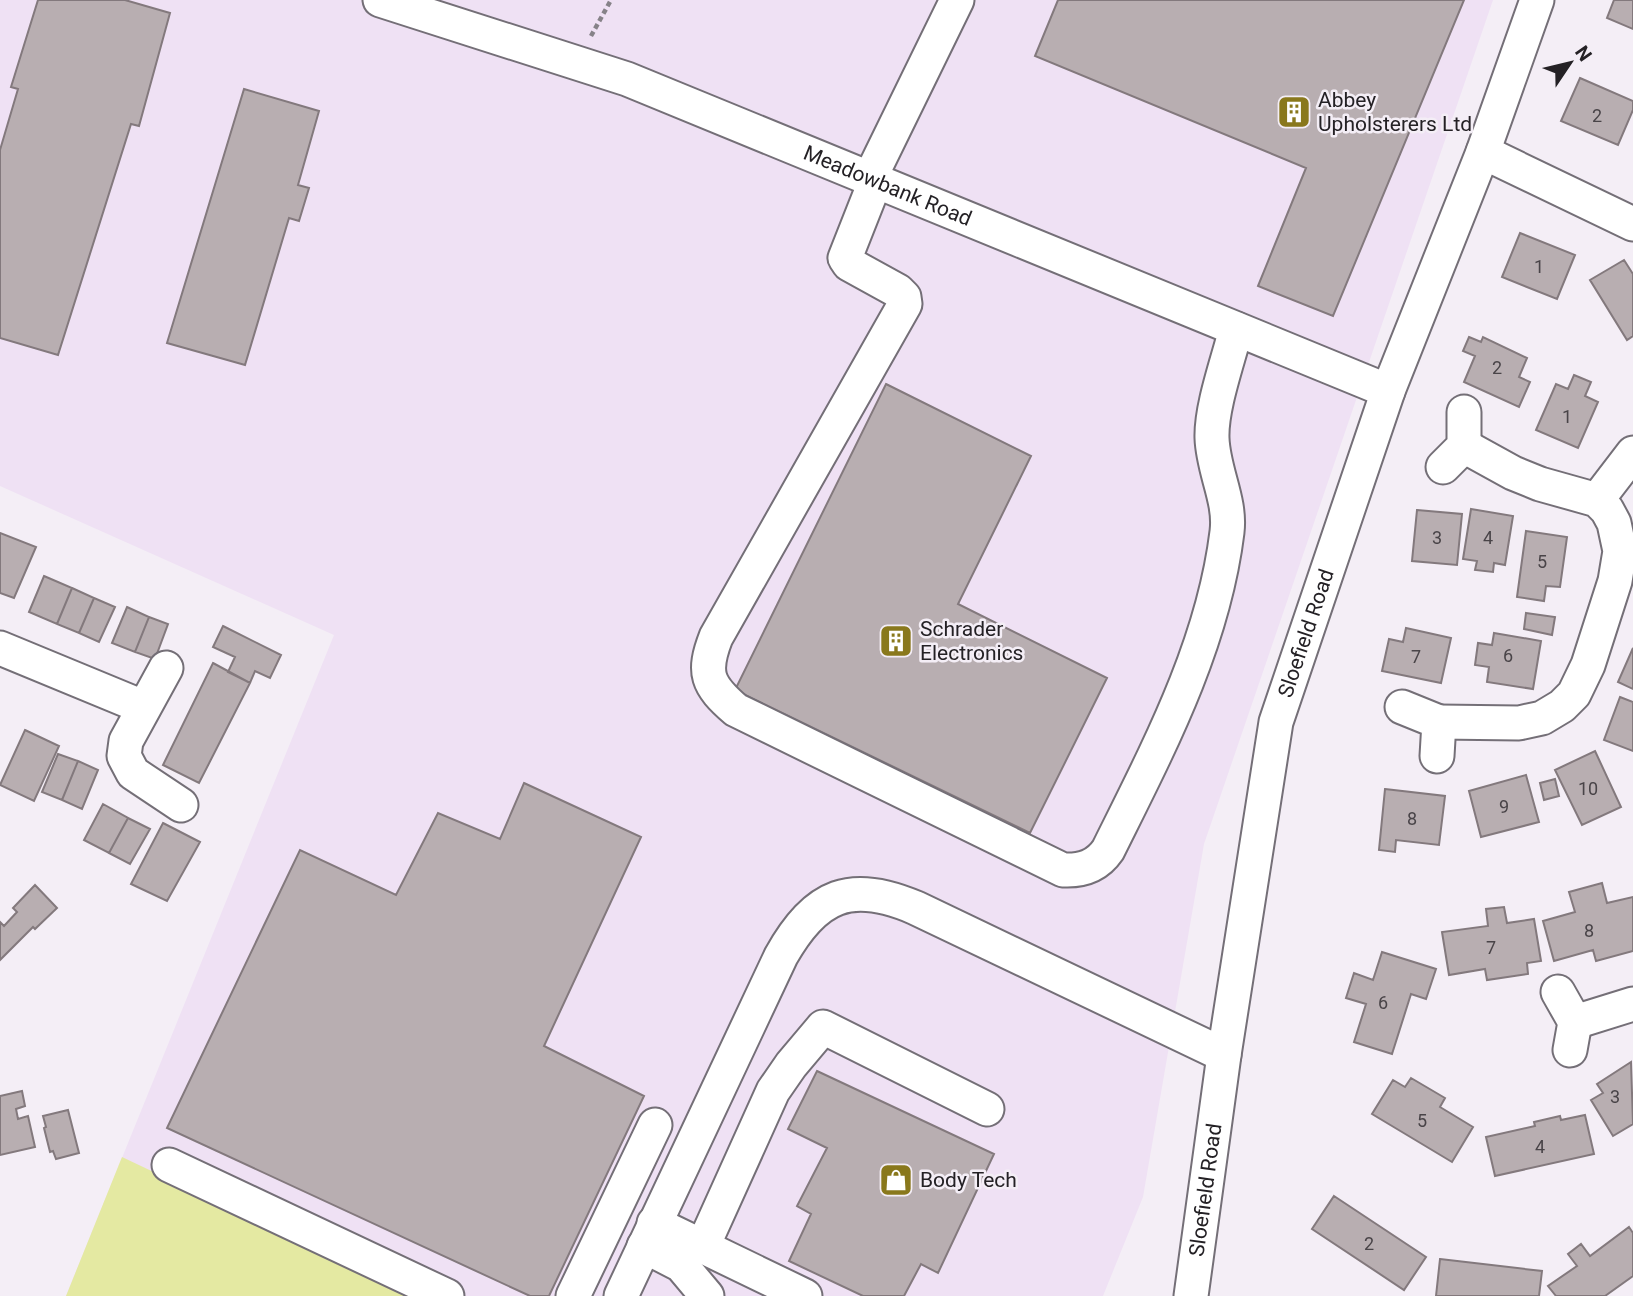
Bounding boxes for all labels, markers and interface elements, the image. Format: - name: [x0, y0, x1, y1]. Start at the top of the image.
- north arrow: [1535, 28, 1605, 98]
- text: N: [1570, 41, 1597, 66]
- place label: Abbey Upholsterers Ltd: [1318, 88, 1472, 136]
- building icon: Abbey Upholsterers Ltd: [1275, 93, 1313, 131]
- house number: 2: [1592, 105, 1602, 126]
- street label: Meadowbank Road: [800, 141, 975, 231]
- house number: 1: [1534, 256, 1544, 277]
- house number: 2: [1492, 357, 1502, 378]
- house number: 1: [1562, 406, 1572, 427]
- house number: 3: [1432, 527, 1442, 548]
- house number: 4: [1483, 527, 1493, 548]
- house number: 5: [1537, 551, 1547, 572]
- street label: Sloefield Road: [1273, 566, 1339, 700]
- place label: Schrader Electronics: [920, 617, 1023, 665]
- building icon: Schrader Electronics: [877, 622, 915, 660]
- house number: 6: [1503, 645, 1513, 666]
- house number: 7: [1411, 646, 1421, 667]
- house number: 10: [1578, 778, 1598, 799]
- house number: 9: [1499, 796, 1509, 817]
- house number: 8: [1407, 808, 1417, 829]
- house number: 8: [1584, 920, 1594, 941]
- house number: 7: [1486, 937, 1496, 958]
- house number: 6: [1378, 992, 1388, 1013]
- house number: 3: [1610, 1086, 1620, 1107]
- house number: 5: [1417, 1110, 1427, 1131]
- street label: Sloefield Road: [1185, 1122, 1226, 1258]
- house number: 4: [1535, 1136, 1545, 1157]
- shop icon: Body Tech: [877, 1161, 915, 1199]
- place label: Body Tech: [920, 1168, 1017, 1192]
- house number: 2: [1364, 1233, 1374, 1254]

